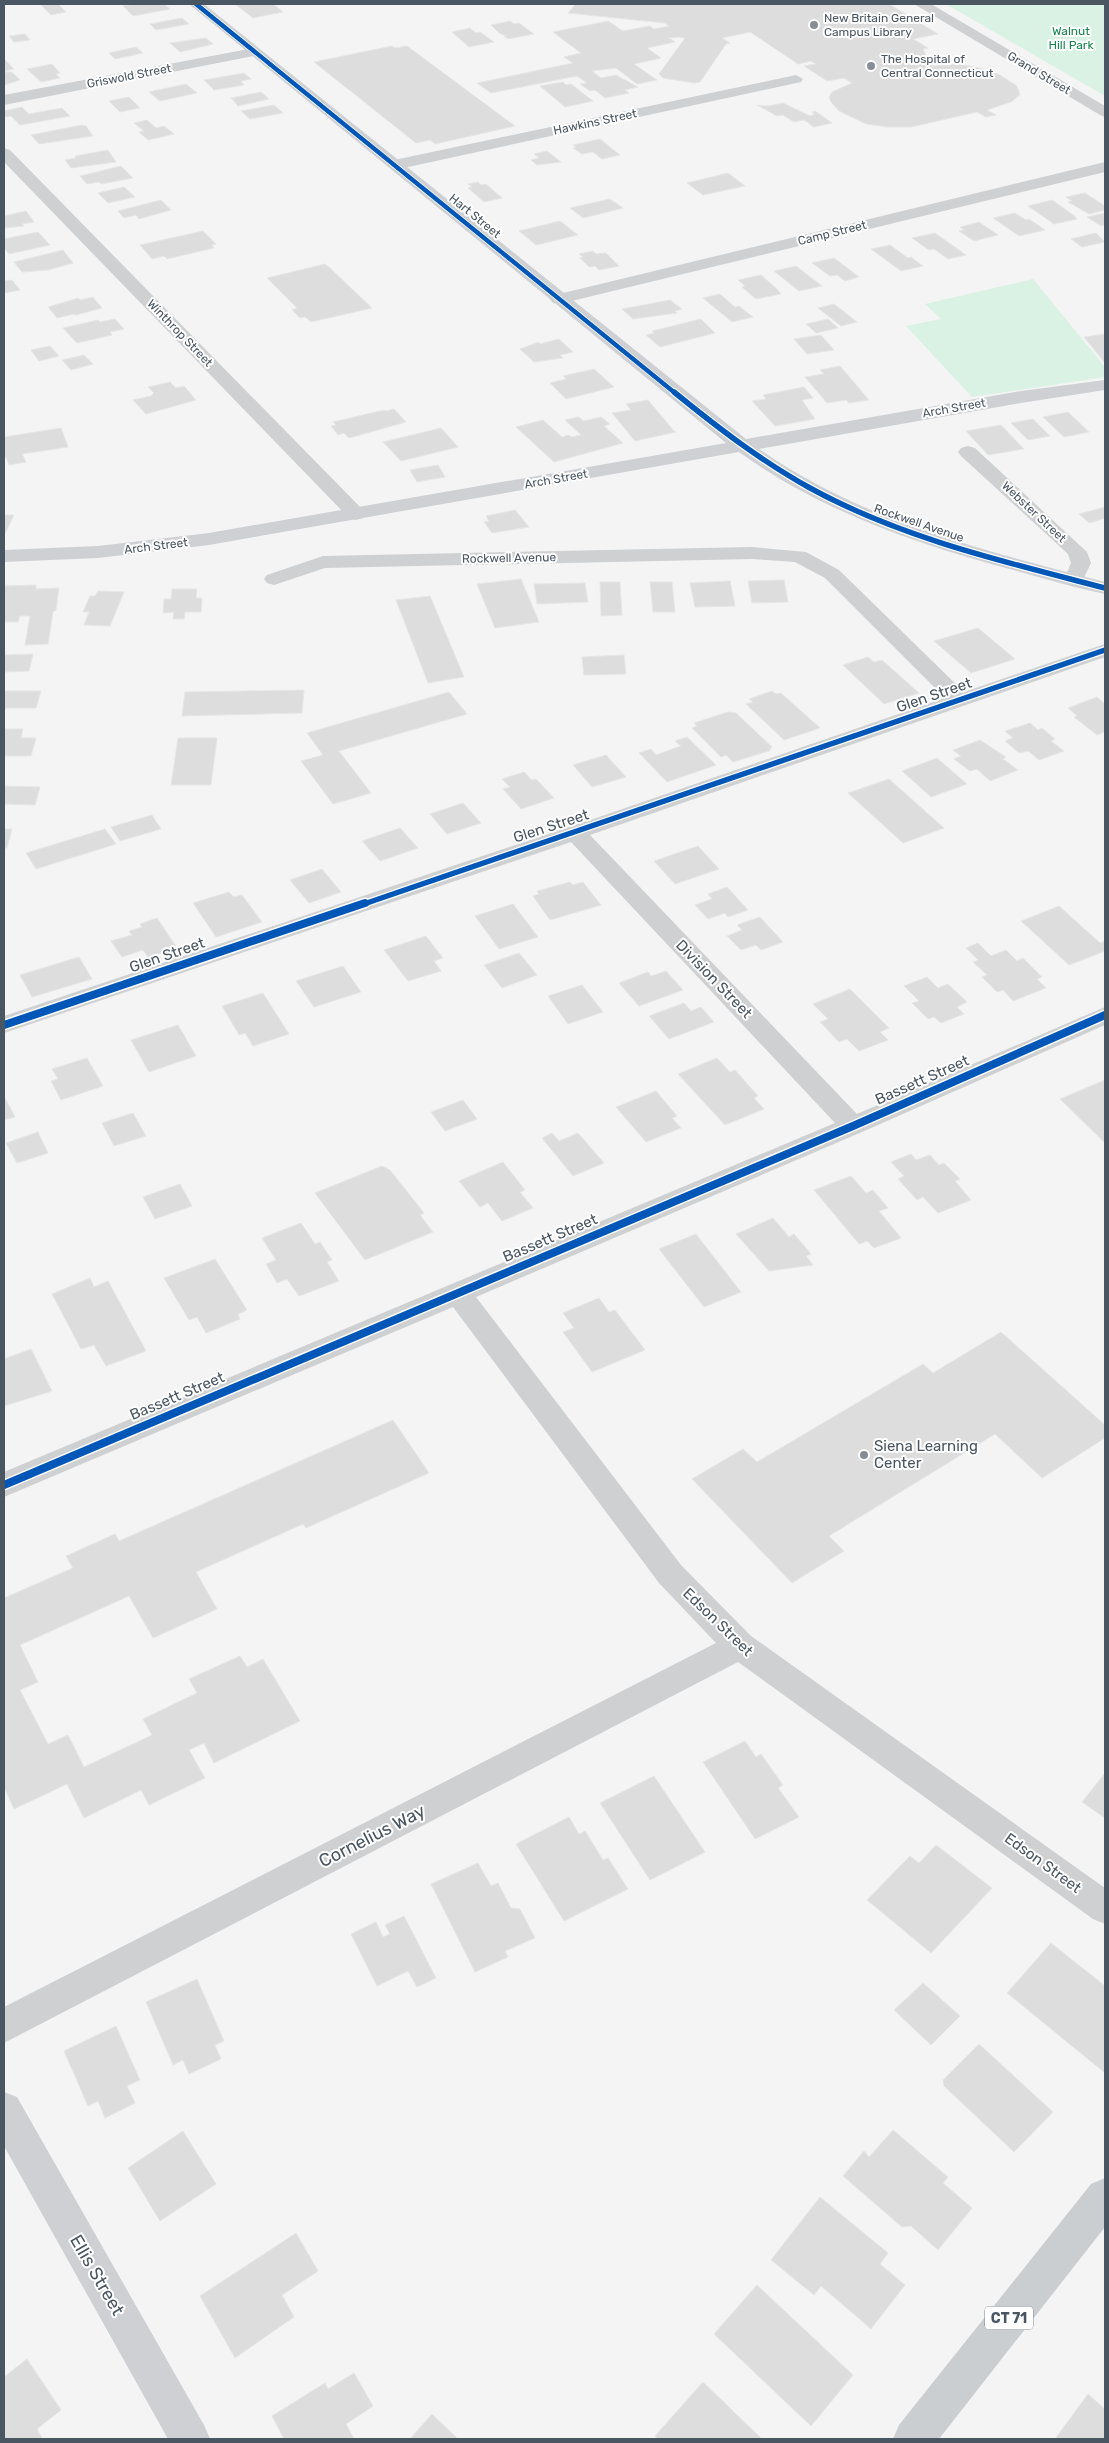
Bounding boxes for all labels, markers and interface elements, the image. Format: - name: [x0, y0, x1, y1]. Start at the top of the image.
- place label: New Britain General Campus Library: [824, 11, 934, 39]
- marker: New Britain General Campus Library: [808, 19, 820, 31]
- park label: Walnut Hill Park: [1048, 24, 1094, 52]
- street label: Grand Street: [1005, 49, 1073, 98]
- place label: The Hospital of Central Connecticut: [881, 52, 994, 80]
- marker: The Hospital of Central Connecticut: [865, 60, 877, 72]
- street label: Griswold Street: [86, 61, 173, 91]
- street label: Hawkins Street: [552, 106, 638, 138]
- street label: Hart Street: [446, 191, 504, 241]
- street label: Camp Street: [796, 218, 868, 248]
- street label: Winthrop Street: [144, 297, 216, 370]
- street label: Arch Street: [921, 395, 987, 420]
- street label: Arch Street: [523, 466, 589, 491]
- street label: Webster Street: [999, 479, 1069, 546]
- street label: Rockwell Avenue: [872, 501, 966, 545]
- street label: Arch Street: [123, 535, 189, 557]
- street label: Rockwell Avenue: [462, 550, 556, 566]
- street label: Glen Street: [894, 674, 974, 716]
- street label: Glen Street: [511, 805, 591, 847]
- street label: Glen Street: [127, 934, 207, 976]
- street label: Division Street: [672, 936, 756, 1022]
- street label: Bassett Street: [872, 1051, 972, 1109]
- street label: Bassett Street: [500, 1210, 600, 1266]
- street label: Bassett Street: [127, 1368, 227, 1424]
- place label: Siena Learning Center: [874, 1437, 978, 1472]
- marker: Siena Learning Center: [858, 1449, 870, 1461]
- street label: Edson Street: [679, 1584, 757, 1660]
- street label: Cornelius Way: [315, 1800, 429, 1872]
- street label: Edson Street: [1001, 1829, 1085, 1897]
- street label: Ellis Street: [65, 2231, 129, 2319]
- road number: CT 71: [985, 2306, 1033, 2330]

